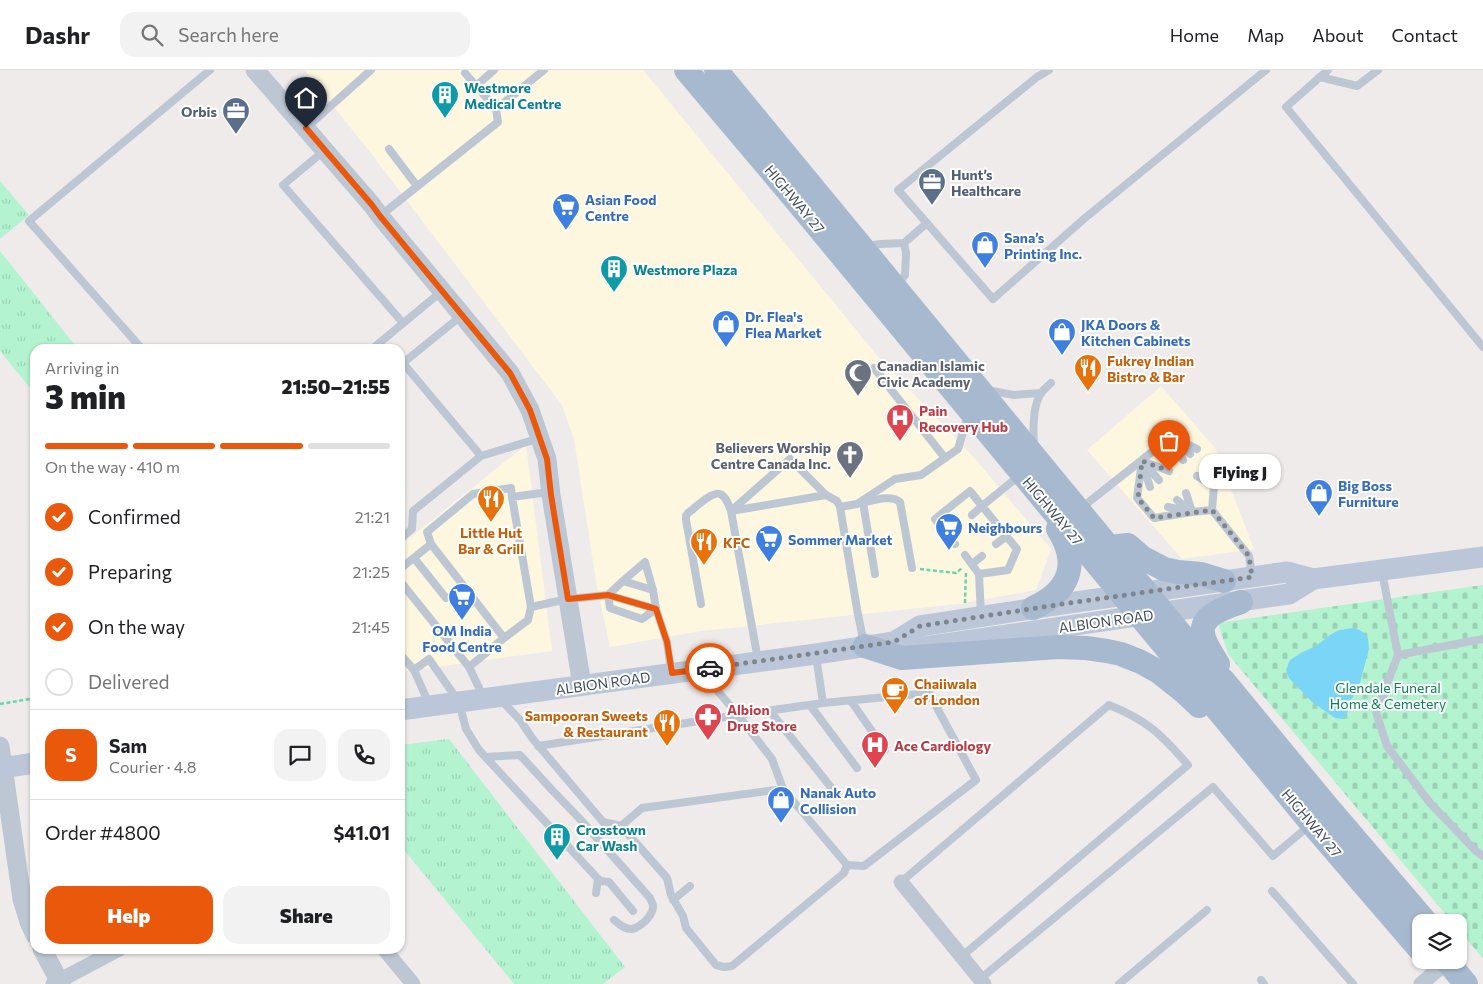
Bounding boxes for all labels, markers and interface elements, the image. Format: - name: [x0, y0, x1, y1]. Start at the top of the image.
- search box: [120, 12, 470, 57]
- text: Dashr: [25, 20, 90, 49]
- icon: search: [138, 21, 166, 49]
- text: Search here: [178, 23, 279, 46]
- text: Home: [1170, 24, 1219, 46]
- text: Map: [1247, 24, 1284, 46]
- text: About: [1312, 24, 1364, 46]
- text: Contact: [1392, 24, 1458, 46]
- pin: [285, 77, 327, 128]
- place label: Westmore Medical Centre: [464, 79, 561, 112]
- building icon: Westmore Medical Centre: [430, 80, 460, 119]
- icon: home: [292, 84, 320, 112]
- office icon: Orbis: [221, 96, 251, 135]
- place label: Orbis: [181, 103, 217, 120]
- street label: HIGHWAY 27: [762, 161, 828, 237]
- place label: Hunt’s Healthcare: [951, 166, 1021, 199]
- office icon: Hunt’s Healthcare: [917, 167, 947, 206]
- place label: Asian Food Centre: [585, 191, 656, 224]
- supermarket icon: Asian Food Centre: [551, 192, 581, 231]
- place label: Sana’s Printing Inc.: [1004, 229, 1082, 262]
- shop icon: Sana’s Printing Inc.: [970, 230, 1000, 269]
- building icon: Westmore Plaza: [599, 254, 629, 293]
- place label: Westmore Plaza: [633, 261, 737, 278]
- place label: Dr. Flea's Flea Market: [745, 308, 822, 341]
- shop icon: Dr. Flea's Flea Market: [711, 309, 741, 348]
- place label: JKA Doors & Kitchen Cabinets: [1081, 316, 1191, 349]
- shop icon: JKA Doors & Kitchen Cabinets: [1047, 317, 1077, 356]
- place label: Fukrey Indian Bistro & Bar: [1107, 352, 1194, 385]
- restaurant icon: Fukrey Indian Bistro & Bar: [1073, 353, 1103, 392]
- place label: Canadian Islamic Civic Academy: [877, 357, 985, 390]
- text: Arriving in: [45, 358, 119, 377]
- mosque icon: Canadian Islamic Civic Academy: [843, 358, 873, 397]
- text: 21:50–21:55: [282, 375, 390, 398]
- text: 3 min: [45, 376, 126, 416]
- place label: Pain Recovery Hub: [919, 402, 1008, 435]
- hospital icon: Pain Recovery Hub: [885, 403, 915, 442]
- pin: [1148, 420, 1190, 471]
- icon: bag: [1155, 427, 1183, 455]
- place label: Believers Worship Centre Canada Inc.: [711, 439, 831, 472]
- church icon: Believers Worship Centre Canada Inc.: [835, 440, 865, 479]
- callout: Flying J: [1199, 454, 1282, 488]
- text: On the way · 410 m: [45, 457, 180, 476]
- text: Flying J: [1213, 462, 1267, 481]
- street label: HIGHWAY 27: [1020, 473, 1086, 549]
- place label: Big Boss Furniture: [1338, 477, 1399, 510]
- shop icon: Big Boss Furniture: [1304, 478, 1334, 517]
- restaurant icon: Little Hut Bar & Grill: [476, 484, 506, 523]
- icon: check: [45, 503, 73, 531]
- text: Confirmed: [88, 505, 181, 528]
- text: 21:21: [355, 507, 390, 526]
- supermarket icon: Neighbours: [934, 512, 964, 551]
- place label: Neighbours: [968, 519, 1043, 536]
- place label: Little Hut Bar & Grill: [458, 524, 524, 557]
- supermarket icon: Sommer Market: [754, 524, 784, 563]
- restaurant icon: KFC: [689, 527, 719, 566]
- place label: Sommer Market: [788, 531, 893, 548]
- place label: KFC: [723, 534, 750, 551]
- icon: check: [45, 558, 73, 586]
- text: Preparing: [88, 560, 172, 583]
- text: 21:25: [352, 562, 390, 581]
- supermarket icon: OM India Food Centre: [447, 582, 477, 621]
- street label: ALBION ROAD: [1058, 606, 1154, 636]
- icon: check: [45, 613, 73, 641]
- text: On the way: [88, 615, 185, 638]
- text: 21:45: [352, 617, 390, 636]
- place label: OM India Food Centre: [422, 622, 502, 655]
- courier: [685, 643, 735, 693]
- icon: car: [696, 654, 724, 682]
- street label: ALBION ROAD: [555, 668, 651, 698]
- text: Delivered: [88, 670, 169, 693]
- place label: Chaiiwala of London: [914, 675, 980, 708]
- cafe icon: Chaiiwala of London: [880, 676, 910, 715]
- park label: Glendale Funeral Home & Cemetery: [1330, 679, 1446, 712]
- place label: Albion Drug Store: [727, 701, 797, 734]
- pharmacy icon: Albion Drug Store: [693, 702, 723, 741]
- place label: Sampooran Sweets & Restaurant: [525, 707, 648, 740]
- restaurant icon: Sampooran Sweets & Restaurant: [652, 708, 682, 747]
- button: chat: [274, 729, 326, 781]
- button: phone: [338, 729, 390, 781]
- hospital icon: Ace Cardiology: [860, 730, 890, 769]
- text: Sam: [109, 734, 147, 757]
- place label: Ace Cardiology: [894, 737, 991, 754]
- text: S: [65, 743, 77, 766]
- text: Courier · 4.8: [109, 757, 196, 776]
- place label: Nanak Auto Collision: [800, 784, 876, 817]
- shop icon: Nanak Auto Collision: [766, 785, 796, 824]
- street label: HIGHWAY 27: [1279, 785, 1345, 861]
- text: Order #4800: [45, 821, 161, 844]
- text: $41.01: [333, 821, 390, 844]
- place label: Crosstown Car Wash: [576, 821, 646, 854]
- building icon: Crosstown Car Wash: [542, 822, 572, 861]
- button: Help: [45, 886, 213, 944]
- button: Share: [223, 886, 390, 944]
- map controls: [1412, 914, 1467, 969]
- button: layers: [1412, 914, 1467, 969]

